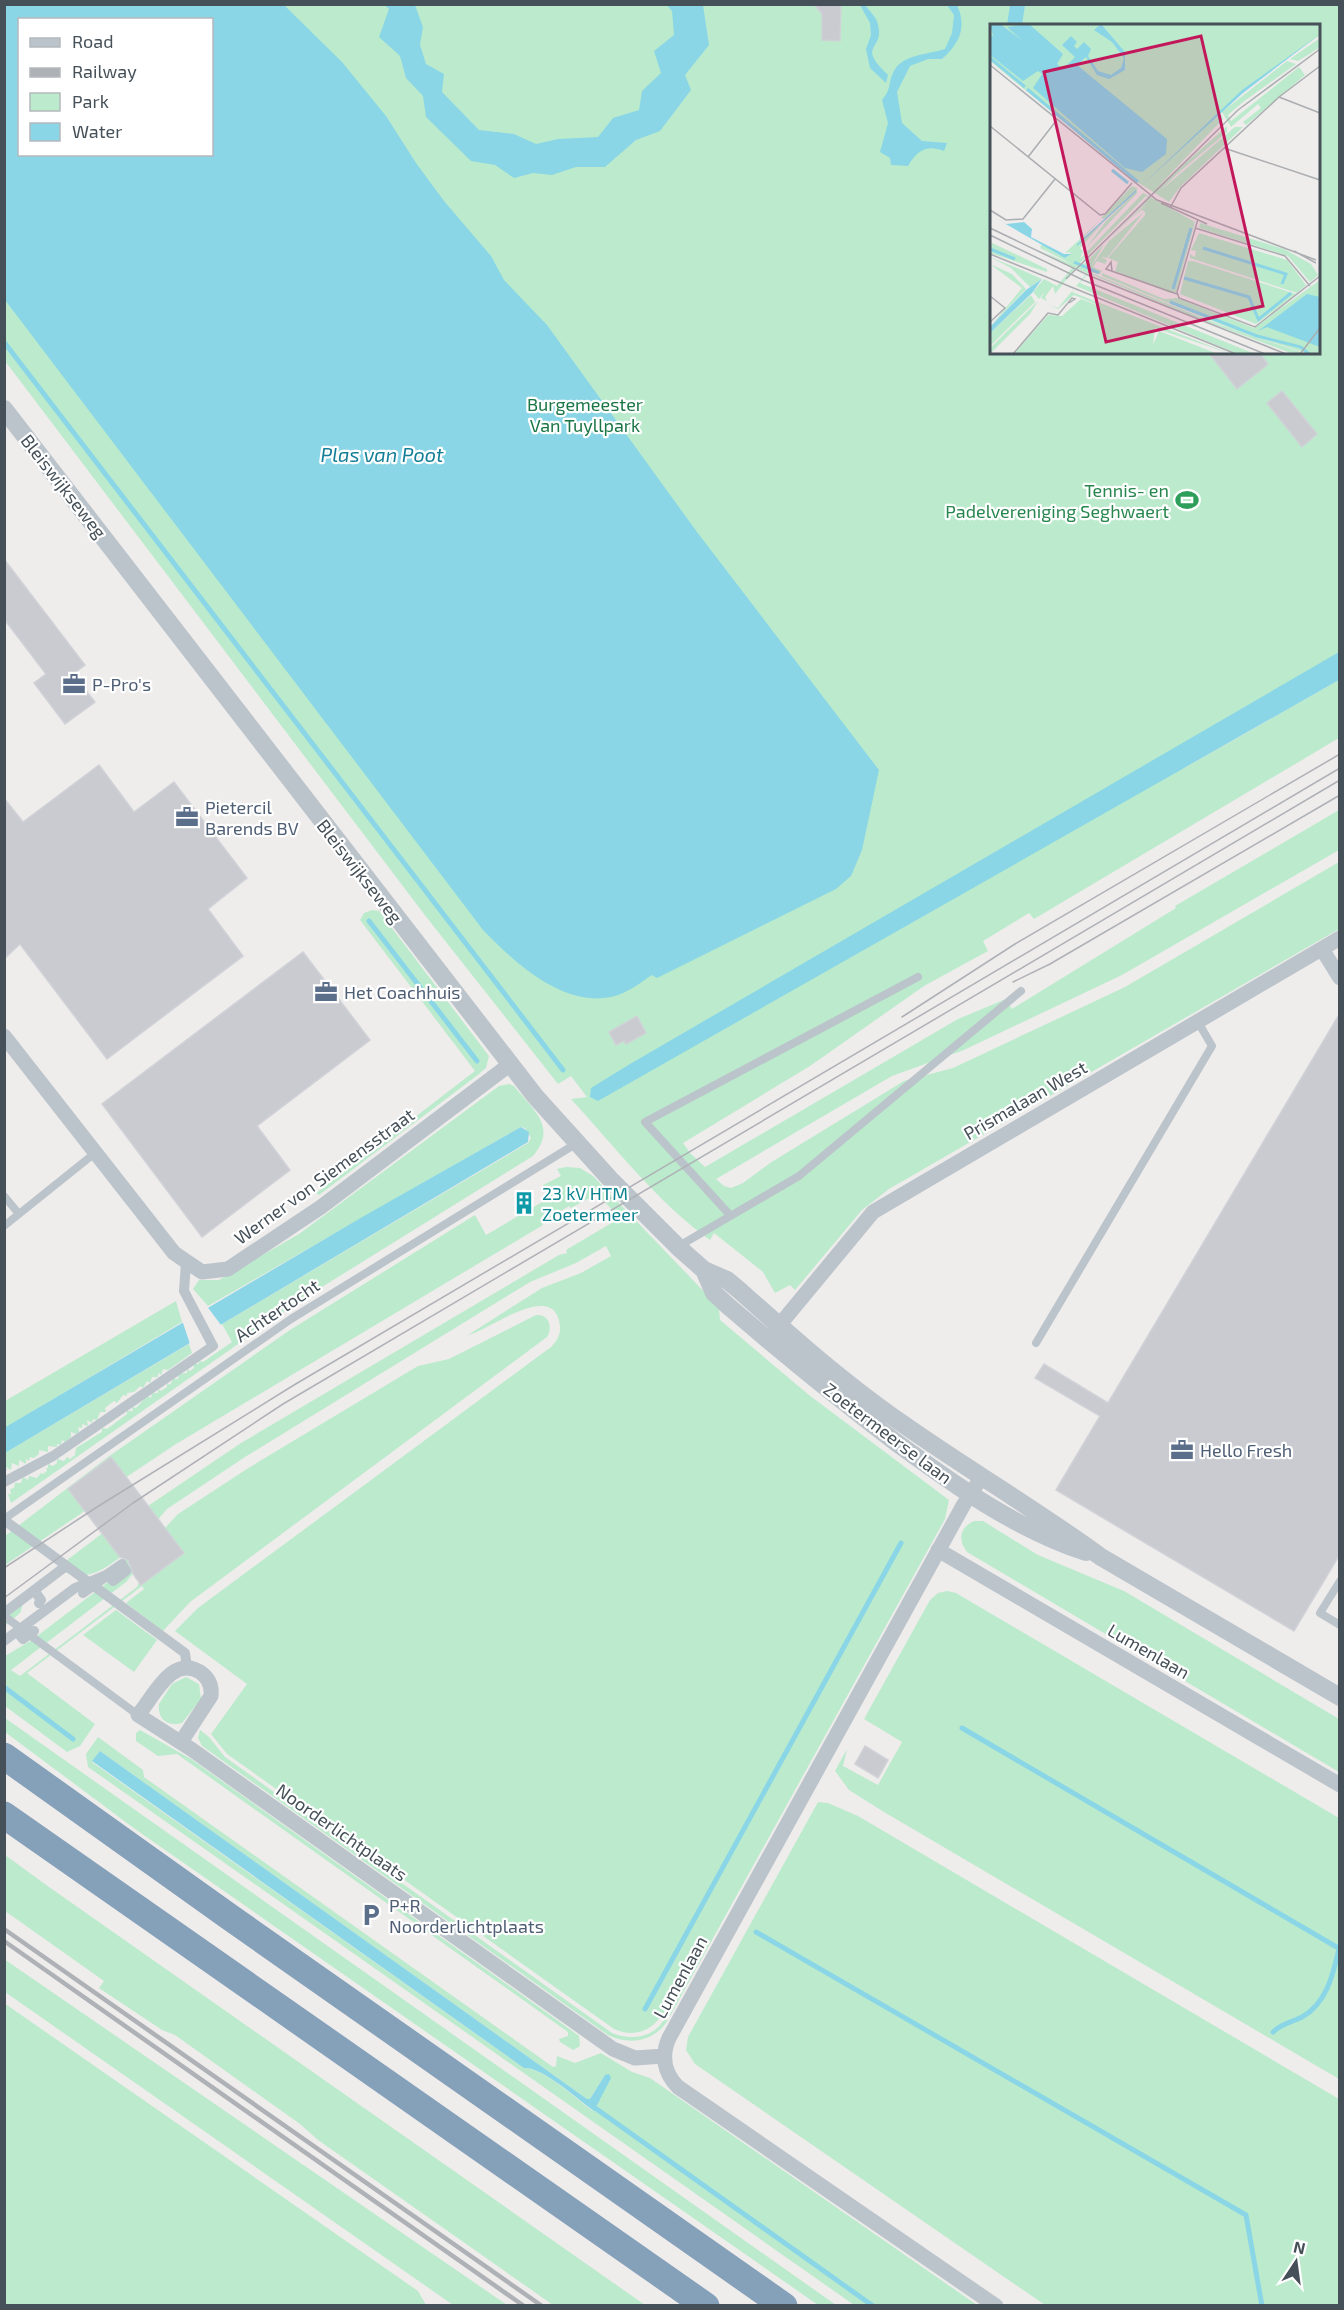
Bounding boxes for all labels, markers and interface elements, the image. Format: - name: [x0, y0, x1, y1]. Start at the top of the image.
- legend: [18, 18, 213, 156]
- inset map: [990, 24, 1320, 354]
- text: Road: [72, 30, 113, 52]
- text: Railway: [72, 60, 137, 82]
- text: Park: [72, 90, 109, 112]
- text: Water: [72, 120, 122, 142]
- park label: Burgemeester Van Tuyllpark: [527, 393, 643, 436]
- street label: Bleiswijkseweg: [17, 430, 111, 542]
- water label: Plas van Poot: [320, 442, 444, 466]
- place label: Tennis- en Padelvereniging Seghwaert: [945, 479, 1169, 522]
- sports icon: Tennis- en Padelvereniging Seghwaert: [1174, 487, 1200, 513]
- office icon: P-Pro's: [61, 671, 87, 697]
- place label: P-Pro's: [92, 673, 151, 695]
- place label: Pietercil Barends BV: [205, 796, 299, 839]
- office icon: Pietercil Barends BV: [174, 804, 200, 830]
- street label: Bleiswijkseweg: [313, 815, 407, 927]
- office icon: Het Coachhuis: [313, 979, 339, 1005]
- place label: Het Coachhuis: [344, 981, 461, 1003]
- street label: Prismalaan West: [959, 1056, 1091, 1144]
- street label: Werner von Siemensstraat: [230, 1103, 419, 1249]
- place label: 23 kV HTM Zoetermeer: [542, 1182, 638, 1225]
- building icon: 23 kV HTM Zoetermeer: [511, 1190, 537, 1216]
- street label: Achtertocht: [230, 1274, 324, 1346]
- street label: Zoetermeerse laan: [820, 1378, 956, 1488]
- office icon: Hello Fresh: [1169, 1437, 1195, 1463]
- place label: Hello Fresh: [1200, 1439, 1292, 1461]
- street label: Lumenlaan: [1104, 1619, 1194, 1683]
- street label: Noorderlichtplaats: [272, 1779, 412, 1885]
- place label: P+R Noorderlichtplaats: [389, 1894, 544, 1937]
- parking icon: P+R Noorderlichtplaats: [358, 1902, 384, 1928]
- street label: Lumenlaan: [648, 1932, 712, 2022]
- north arrow: [1266, 2232, 1326, 2292]
- text: N: [1292, 2236, 1307, 2257]

